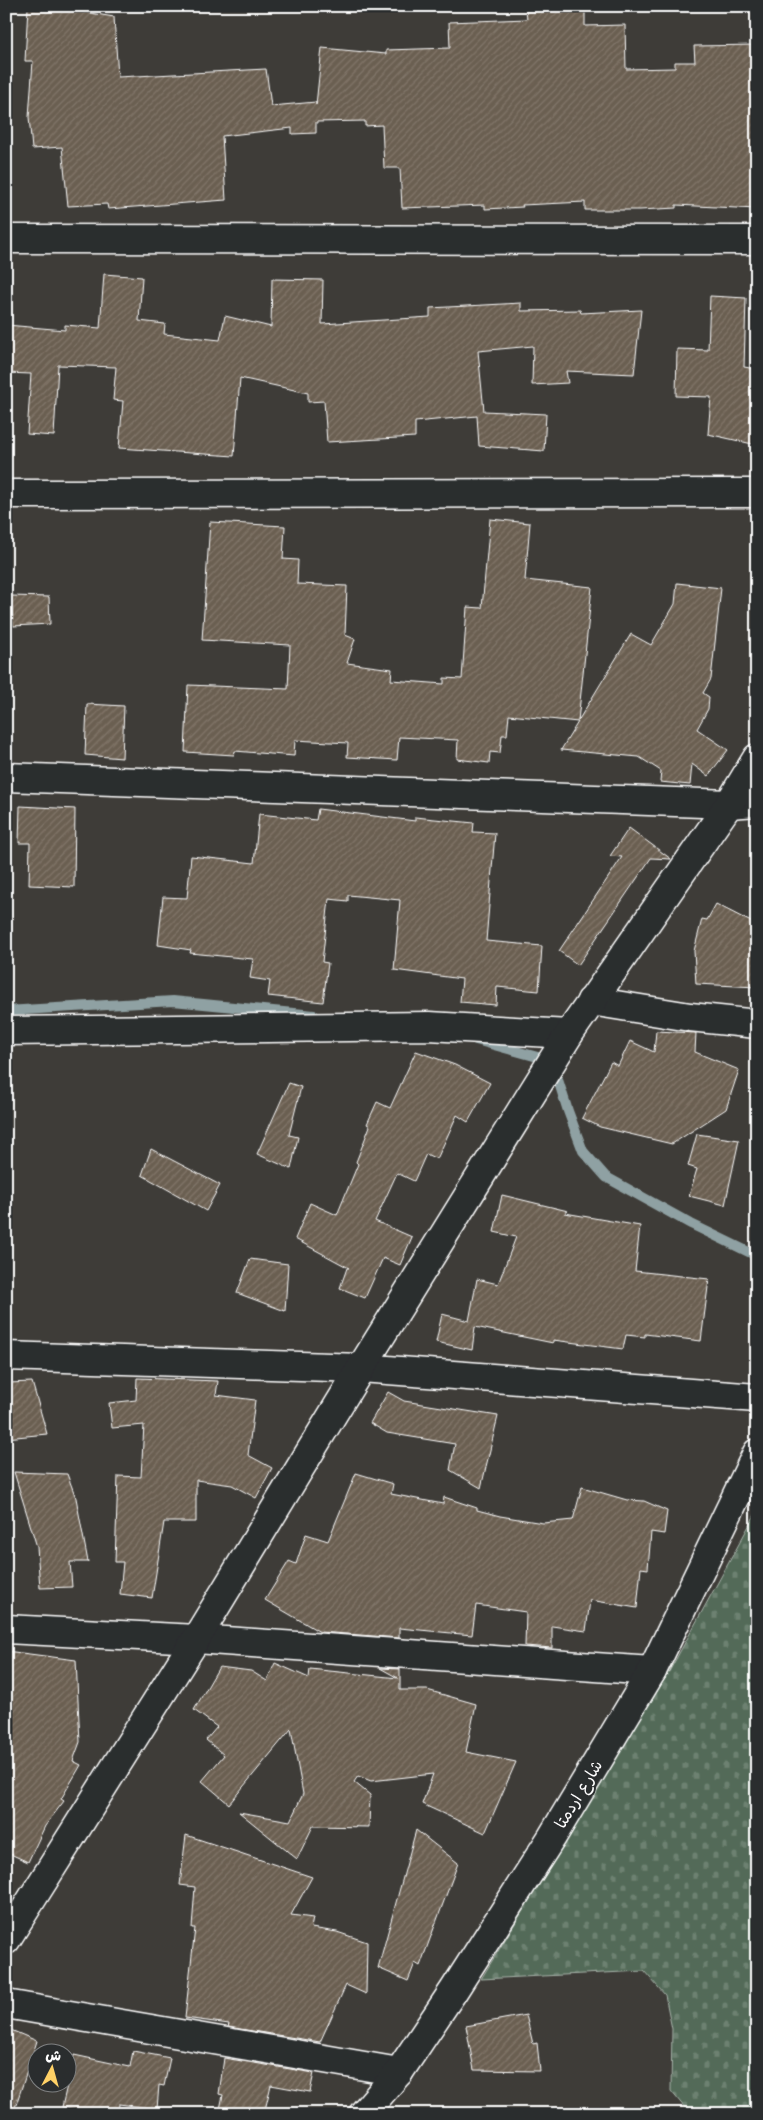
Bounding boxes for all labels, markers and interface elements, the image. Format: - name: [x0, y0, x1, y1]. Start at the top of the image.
- street label: شارع اردمتا: [547, 1755, 608, 1833]
- north arrow: [28, 2042, 78, 2092]
- text: ش: [45, 2043, 62, 2066]

